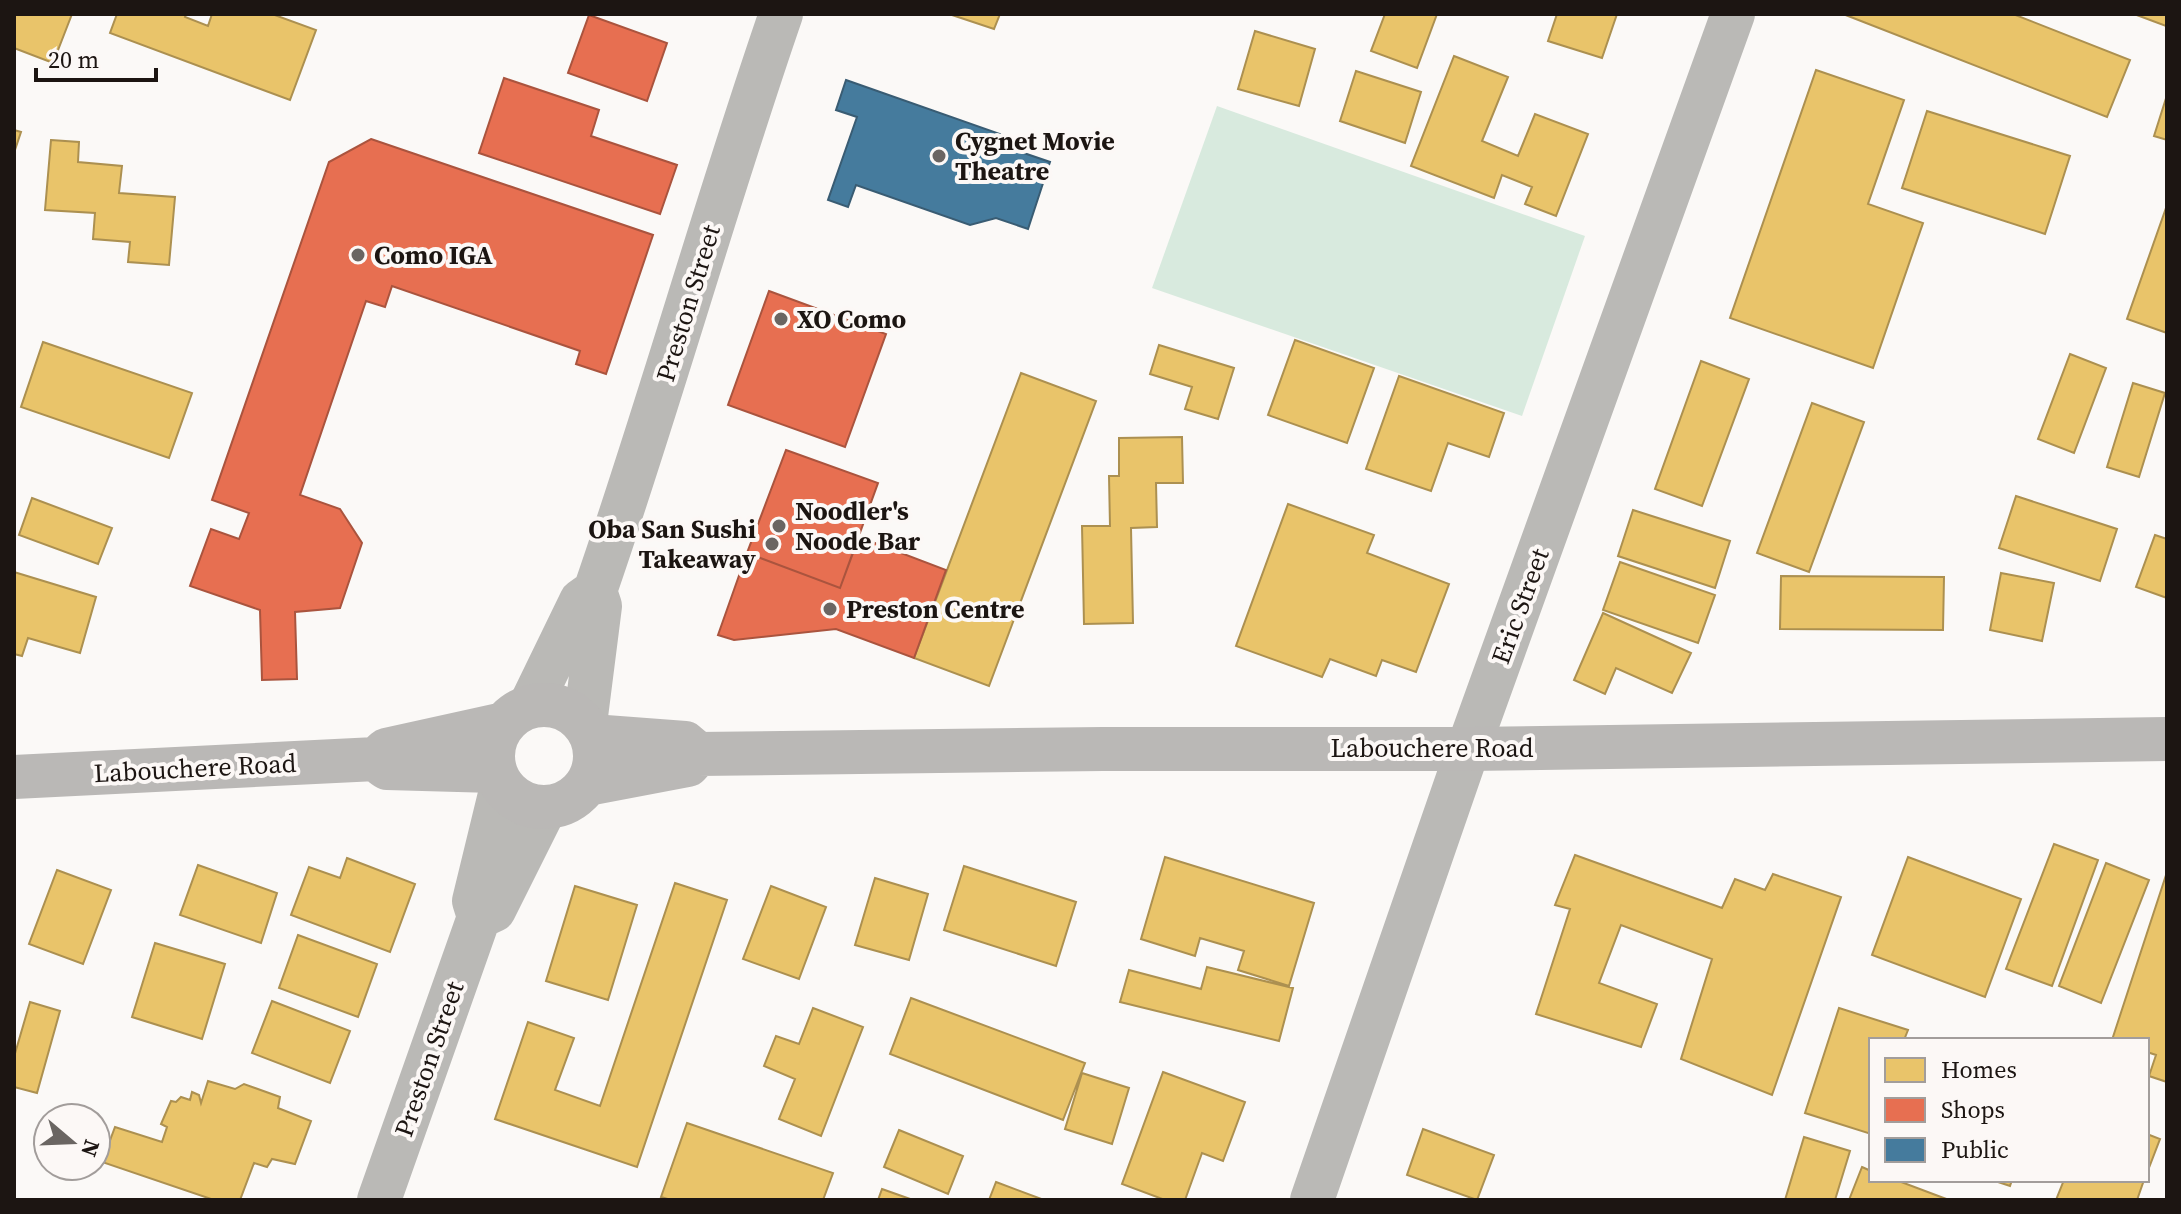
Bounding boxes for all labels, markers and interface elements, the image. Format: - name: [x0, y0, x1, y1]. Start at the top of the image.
- scale bar: [36, 32, 156, 82]
- text: 20 m: [48, 43, 99, 76]
- place label: Cygnet Movie Theatre: [955, 123, 1115, 189]
- marker: Cygnet Movie Theatre: [930, 147, 948, 165]
- street label: Preston Street: [647, 220, 729, 386]
- place label: Como IGA: [374, 237, 493, 273]
- marker: Como IGA: [349, 246, 367, 264]
- place label: XO Como: [797, 301, 906, 337]
- marker: XO Como: [772, 310, 790, 328]
- place label: Noodler's Noode Bar: [795, 493, 921, 559]
- place label: Oba San Sushi Takeaway: [588, 511, 756, 577]
- marker: Noodler's Noode Bar: [770, 517, 788, 535]
- marker: Oba San Sushi Takeaway: [763, 535, 781, 553]
- street label: Eric Street: [1482, 543, 1558, 669]
- place label: Preston Centre: [846, 591, 1024, 627]
- marker: Preston Centre: [821, 600, 839, 618]
- street label: Labouchere Road: [1331, 730, 1534, 766]
- street label: Labouchere Road: [93, 745, 298, 791]
- street label: Preston Street: [386, 976, 473, 1141]
- legend: [1869, 1038, 2149, 1182]
- text: Homes: [1941, 1053, 2017, 1086]
- text: Shops: [1941, 1093, 2005, 1126]
- north arrow: [32, 1102, 112, 1182]
- text: Public: [1941, 1133, 2009, 1166]
- text: N: [74, 1136, 108, 1161]

